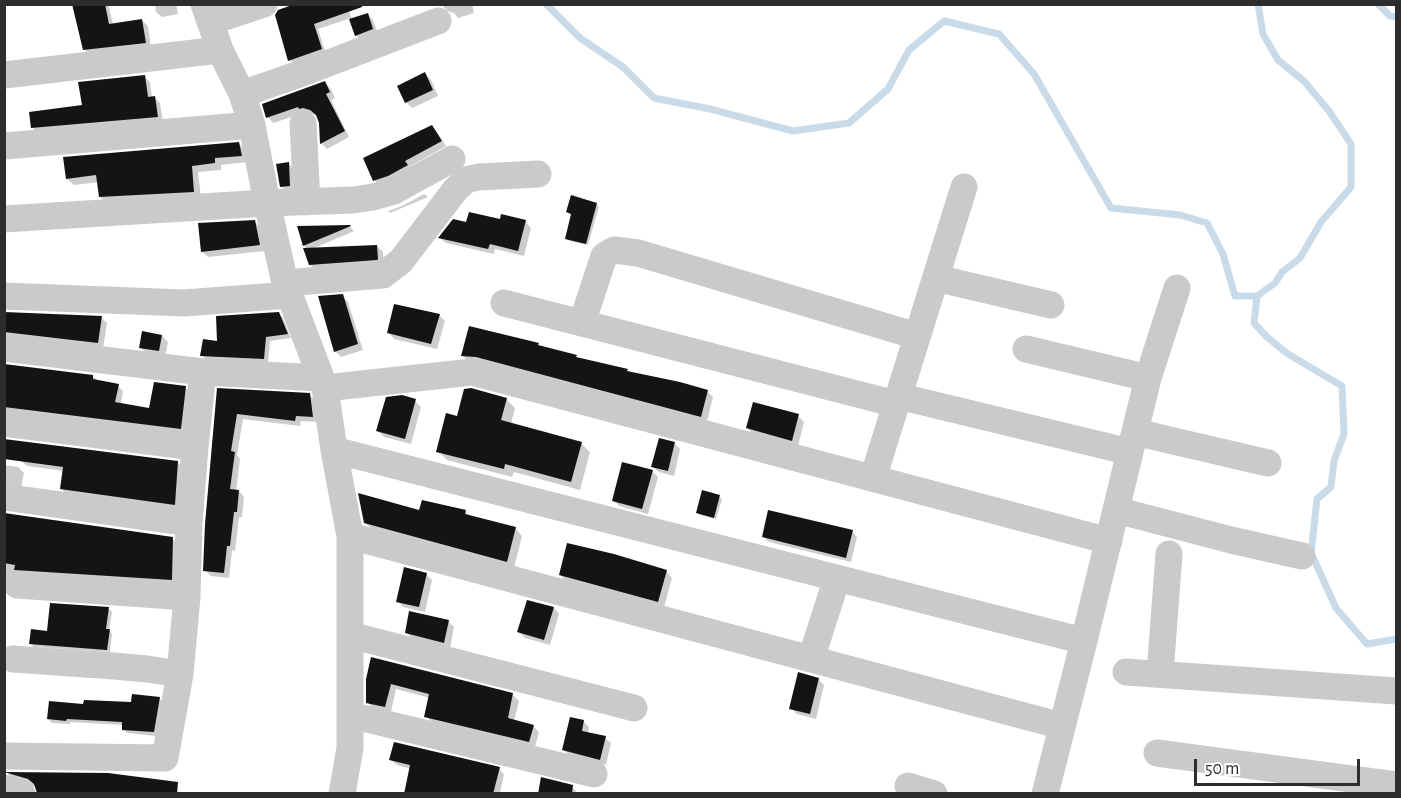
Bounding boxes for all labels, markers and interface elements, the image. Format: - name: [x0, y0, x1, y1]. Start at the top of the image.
- scale bar: [1197, 747, 1364, 785]
- text: 50 m: [1205, 760, 1239, 778]

